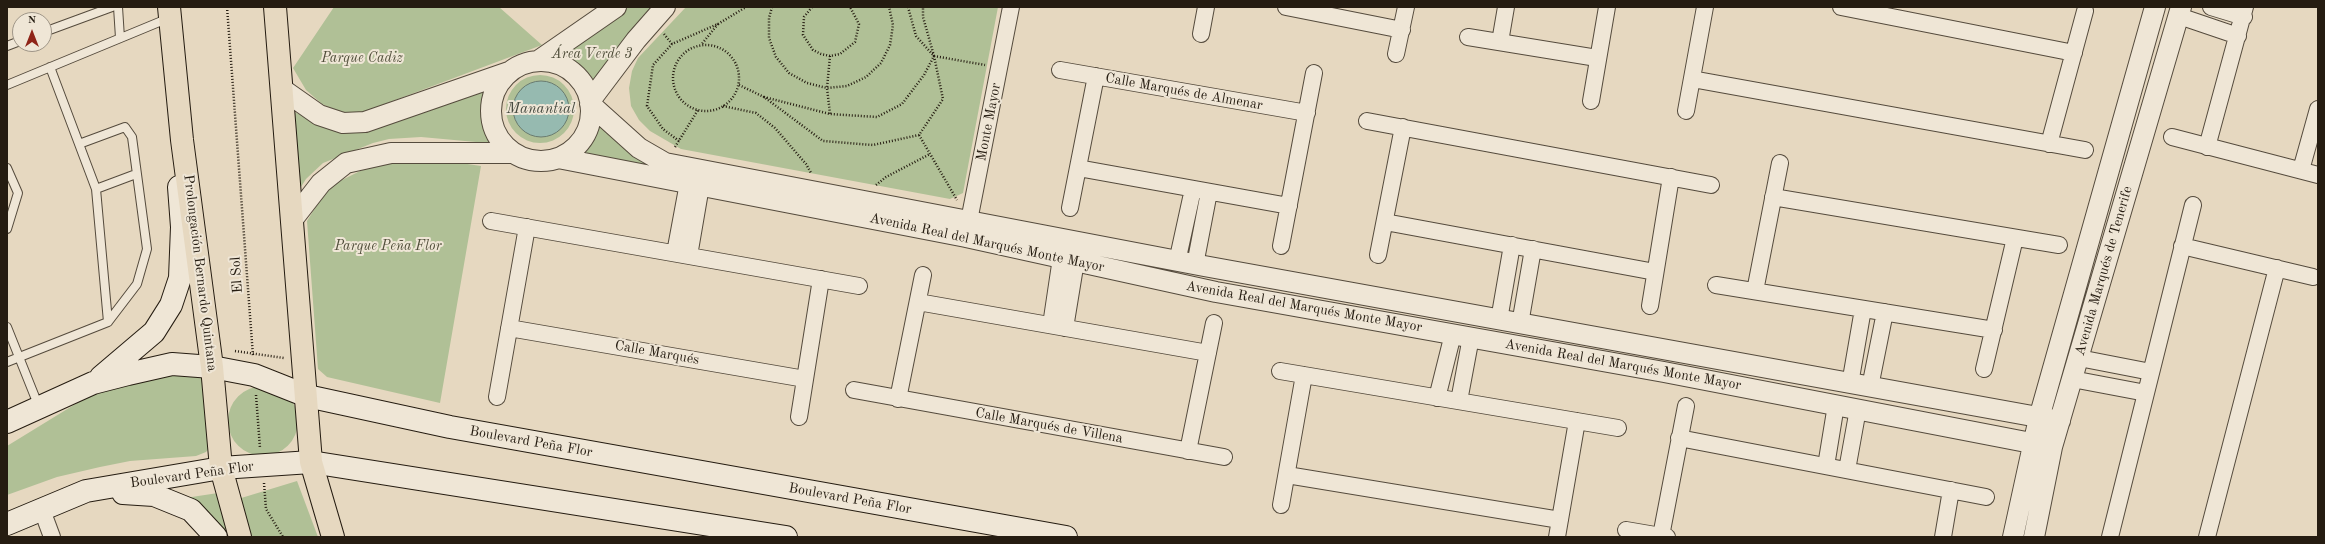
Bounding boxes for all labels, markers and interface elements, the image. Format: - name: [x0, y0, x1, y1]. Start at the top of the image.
- north arrow: [12, 12, 52, 52]
- text: N: [28, 15, 36, 26]
- park label: Área Verde 3: [552, 46, 632, 62]
- park label: Parque Cadiz: [321, 50, 403, 66]
- street label: Calle Marqués de Almenar: [1104, 70, 1264, 114]
- street label: Monte Mayor: [973, 81, 1005, 163]
- water label: Manantial: [507, 100, 575, 118]
- street label: Prolongación Bernardo Quintana: [180, 174, 220, 372]
- street label: Avenida Marqués de Tenerife: [2072, 184, 2136, 358]
- street label: Avenida Real del Marqués Monte Mayor: [868, 210, 1106, 276]
- park label: Parque Peña Flor: [335, 238, 441, 254]
- street label: El Sol: [227, 256, 247, 294]
- street label: Avenida Real del Marqués Monte Mayor: [1185, 278, 1423, 336]
- street label: Avenida Real del Marqués Monte Mayor: [1504, 336, 1742, 394]
- street label: Calle Marqués: [613, 337, 701, 369]
- street label: Calle Marqués de Villena: [974, 405, 1124, 447]
- street label: Boulevard Peña Flor: [468, 423, 594, 461]
- street label: Boulevard Peña Flor: [129, 458, 255, 492]
- street label: Boulevard Peña Flor: [787, 480, 913, 518]

